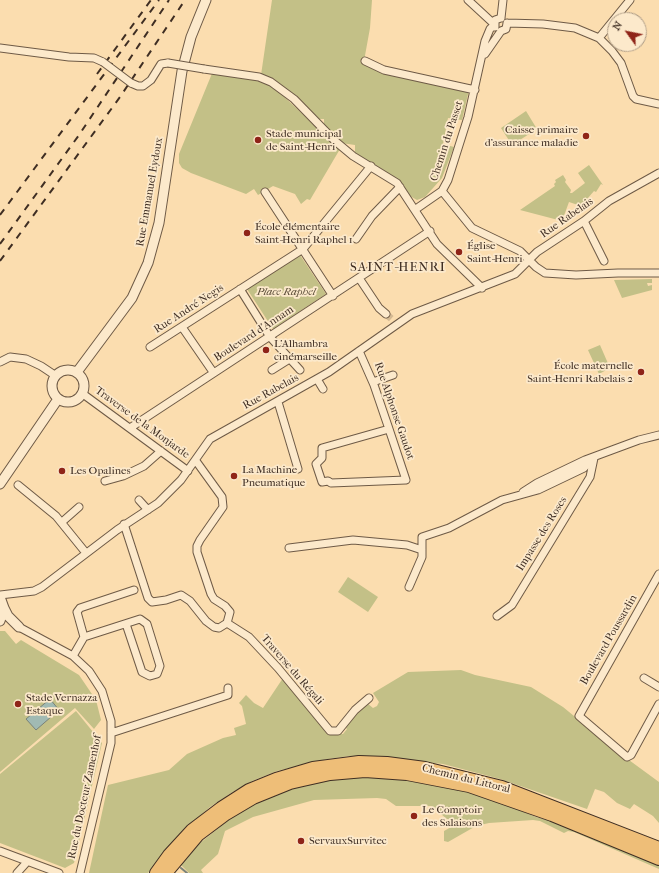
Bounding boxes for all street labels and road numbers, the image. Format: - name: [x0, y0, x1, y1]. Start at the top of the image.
- street label: Chemin du Passet: [428, 99, 466, 183]
- street label: Rue Emmanuel Eydoux: [134, 136, 166, 248]
- street label: Rue Rabelais: [538, 195, 596, 241]
- street label: Rue André Negis: [152, 282, 226, 336]
- street label: Boulevard d'Annam: [212, 303, 296, 365]
- street label: Rue Alphonse Gaudot: [371, 361, 417, 461]
- street label: Rue Rabelais: [241, 371, 301, 413]
- street label: Traverse de la Monjarde: [92, 384, 192, 462]
- street label: Impasse des Roses: [514, 494, 570, 574]
- street label: Boulevard Poussardin: [578, 593, 640, 687]
- street label: Traverse du Régali: [258, 632, 326, 708]
- street label: Rue du Docteur Zamenhof: [65, 734, 105, 860]
- street label: Chemin du Littoral: [420, 762, 512, 796]

